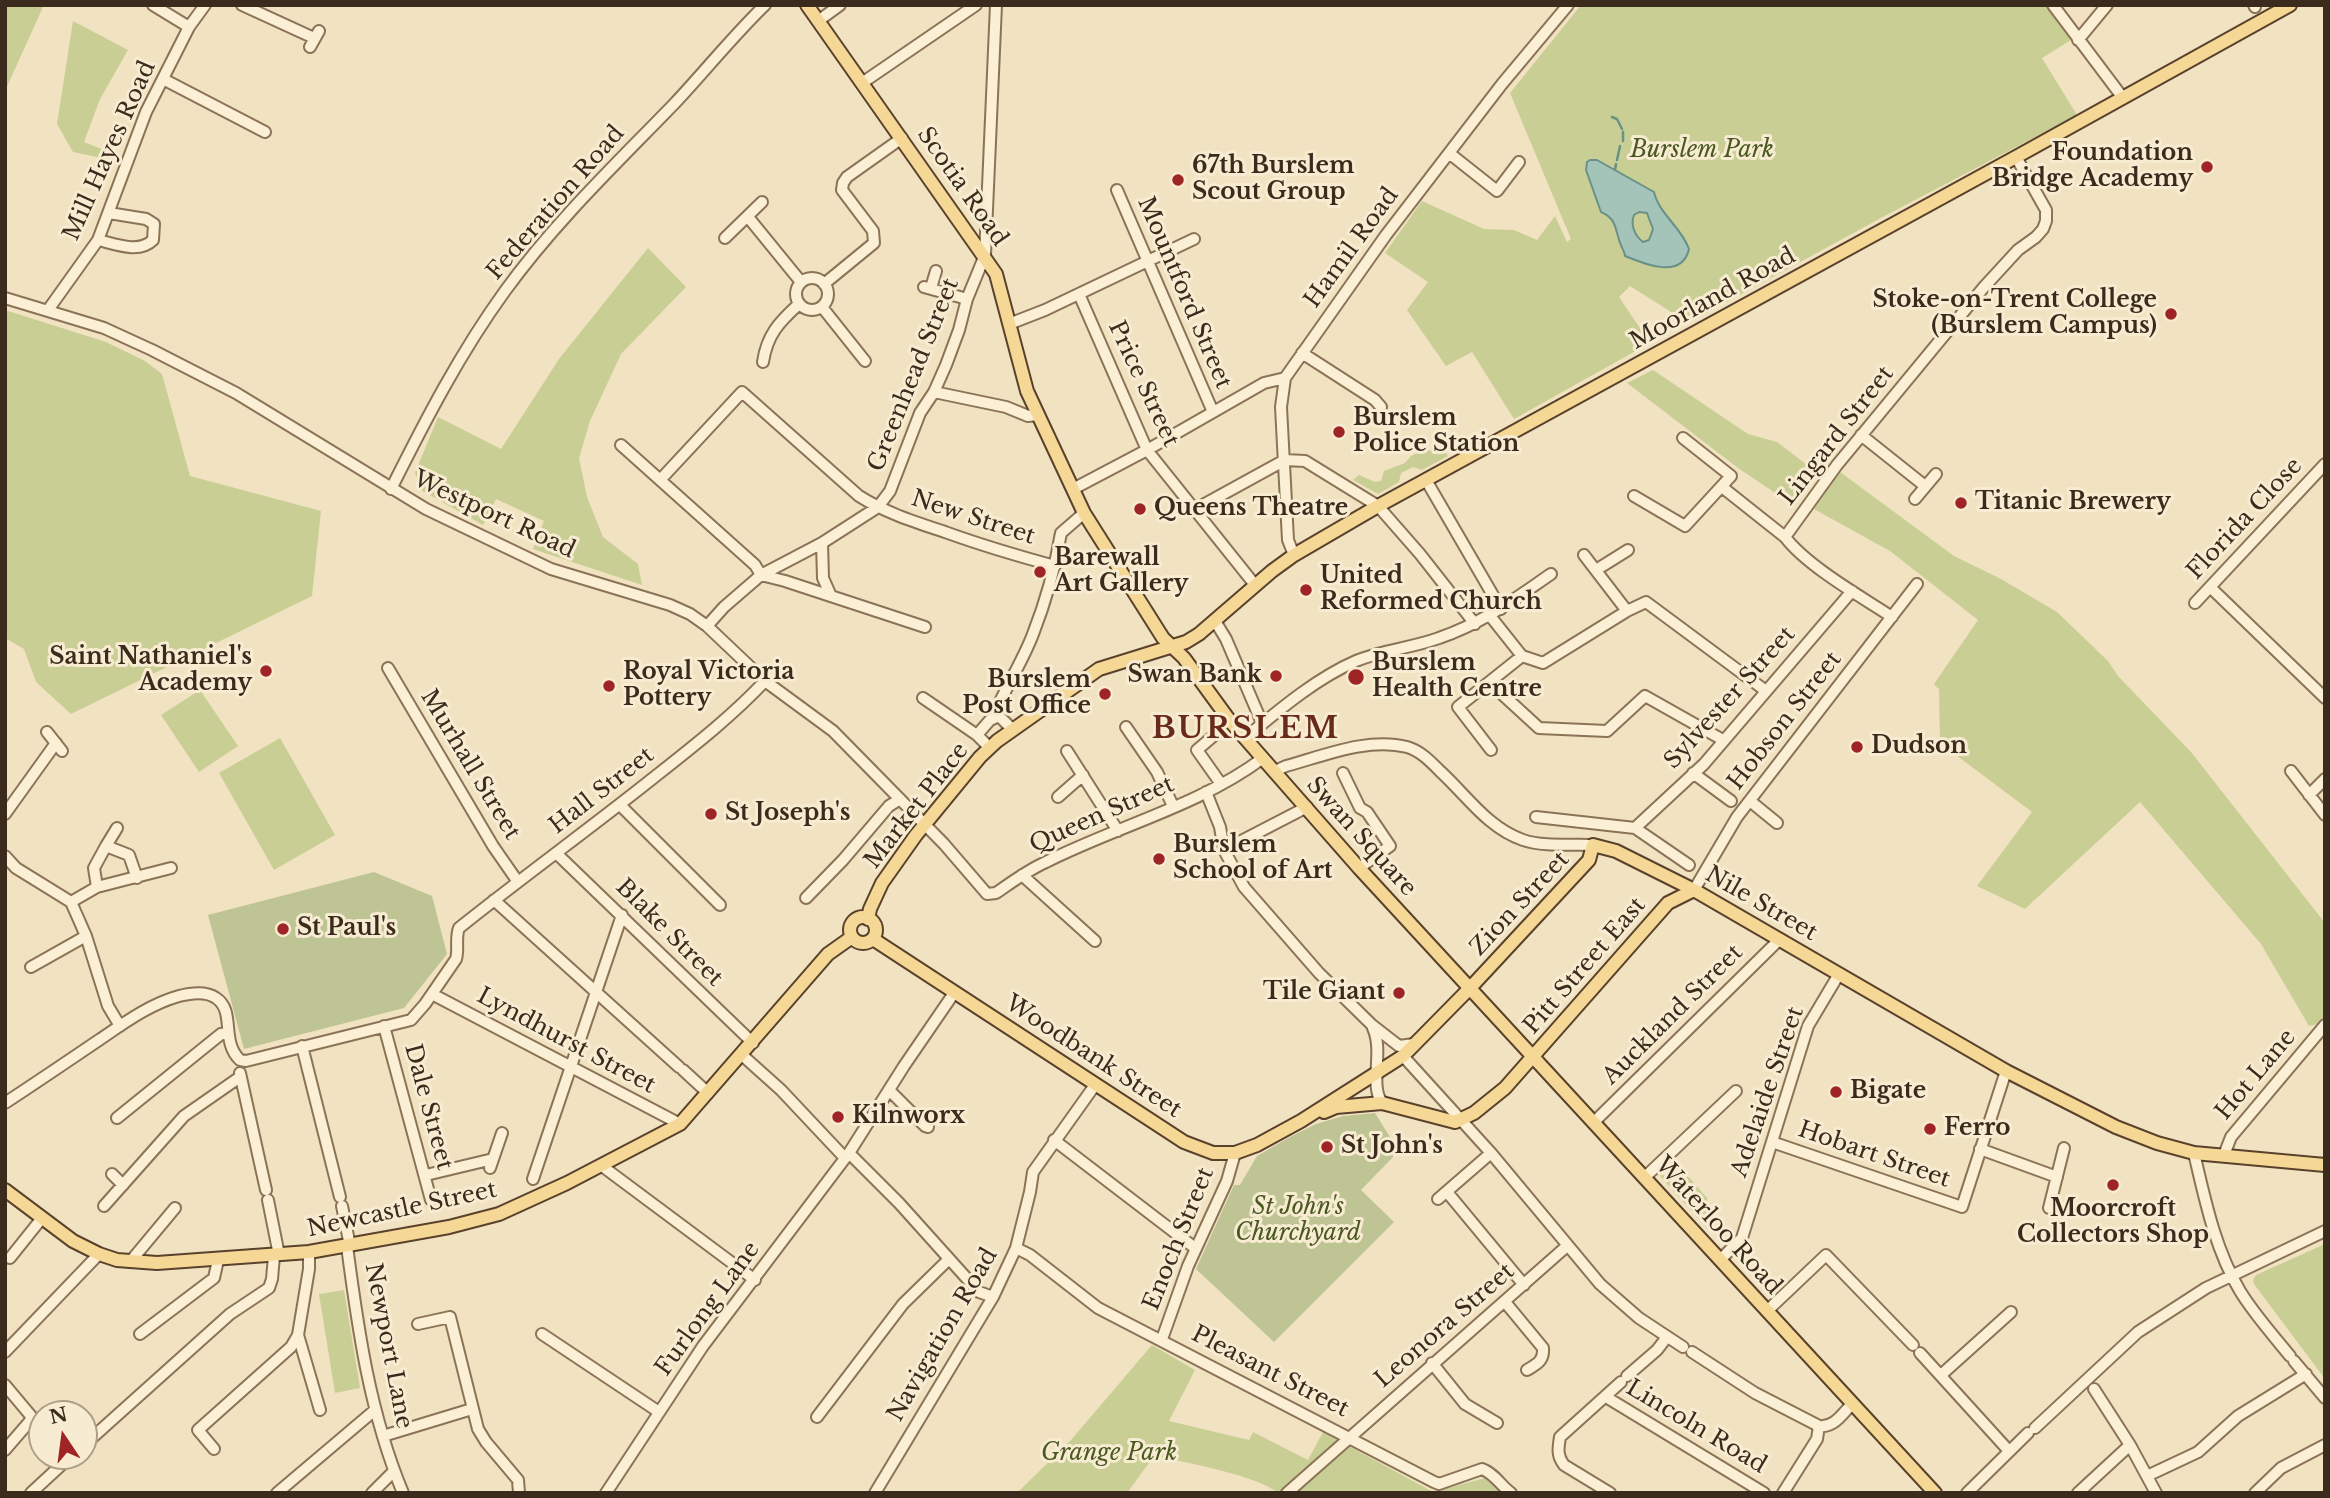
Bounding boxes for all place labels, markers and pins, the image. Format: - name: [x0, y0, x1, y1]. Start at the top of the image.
- place label: Foundation Bridge Academy: [1992, 140, 2193, 194]
- place label: 67th Burslem Scout Group: [1192, 153, 1354, 207]
- marker: Foundation Bridge Academy: [2199, 159, 2215, 175]
- marker: 67th Burslem Scout Group: [1170, 172, 1186, 188]
- place label: Stoke-on-Trent College (Burslem Campus): [1872, 287, 2157, 341]
- marker: Stoke-on-Trent College (Burslem Campus): [2163, 306, 2179, 322]
- place label: Burslem Police Station: [1353, 405, 1519, 459]
- marker: Burslem Police Station: [1331, 424, 1347, 440]
- place label: Titanic Brewery: [1975, 489, 2171, 517]
- place label: Queens Theatre: [1154, 495, 1348, 523]
- marker: Titanic Brewery: [1953, 495, 1969, 511]
- marker: Queens Theatre: [1132, 501, 1148, 517]
- place label: Barewall Art Gallery: [1054, 545, 1188, 599]
- place label: United Reformed Church: [1320, 563, 1542, 617]
- marker: Barewall Art Gallery: [1032, 564, 1048, 580]
- marker: United Reformed Church: [1298, 582, 1314, 598]
- place label: Saint Nathaniel's Academy: [49, 644, 252, 698]
- place label: Burslem Health Centre: [1372, 650, 1542, 704]
- place label: Royal Victoria Pottery: [623, 659, 795, 713]
- place label: Swan Bank: [1127, 662, 1262, 690]
- marker: Saint Nathaniel's Academy: [258, 663, 274, 679]
- place label: Burslem Post Office: [962, 667, 1091, 721]
- marker: Burslem Health Centre: [1346, 667, 1366, 687]
- marker: Swan Bank: [1268, 668, 1284, 684]
- marker: Royal Victoria Pottery: [601, 678, 617, 694]
- marker: Burslem Post Office: [1097, 686, 1113, 702]
- place label: Dudson: [1871, 733, 1967, 761]
- marker: Dudson: [1849, 739, 1865, 755]
- place label: St Joseph's: [725, 800, 850, 828]
- marker: St Joseph's: [703, 806, 719, 822]
- place label: Burslem School of Art: [1173, 832, 1333, 886]
- marker: Burslem School of Art: [1151, 851, 1167, 867]
- place label: St Paul's: [297, 915, 396, 943]
- marker: St Paul's: [275, 921, 291, 937]
- place label: Tile Giant: [1263, 979, 1385, 1007]
- marker: Tile Giant: [1391, 985, 1407, 1001]
- place label: Bigate: [1850, 1078, 1926, 1106]
- marker: Bigate: [1828, 1084, 1844, 1100]
- place label: Kilnworx: [852, 1103, 965, 1131]
- marker: Kilnworx: [830, 1109, 846, 1125]
- place label: Ferro: [1944, 1115, 2010, 1143]
- marker: Ferro: [1922, 1121, 1938, 1137]
- place label: St John's: [1341, 1133, 1443, 1161]
- marker: St John's: [1319, 1139, 1335, 1155]
- marker: Moorcroft Collectors Shop: [2105, 1177, 2121, 1193]
- place label: Moorcroft Collectors Shop: [2017, 1196, 2209, 1250]

